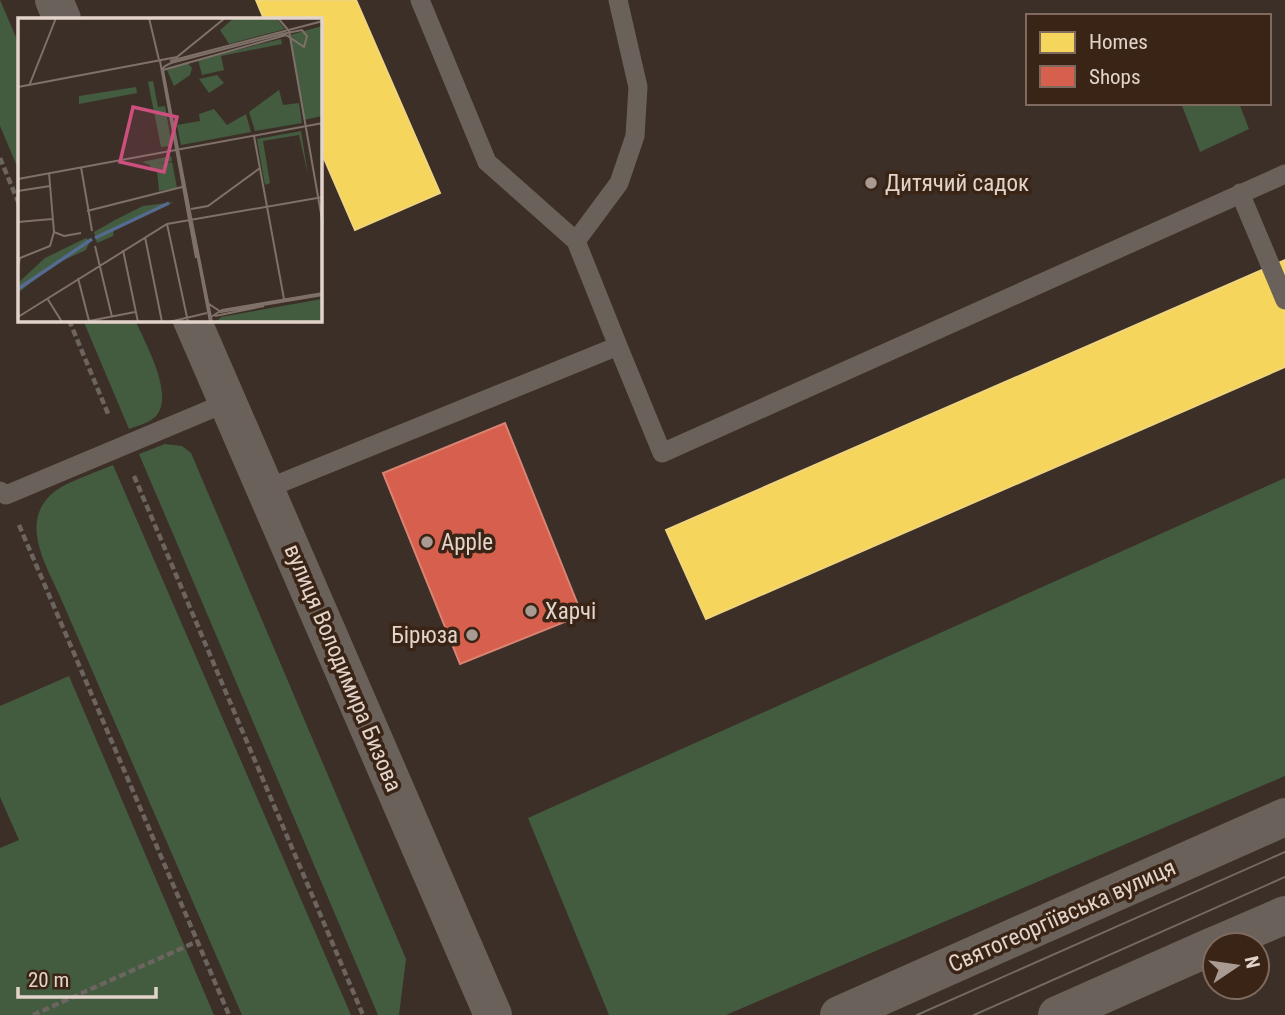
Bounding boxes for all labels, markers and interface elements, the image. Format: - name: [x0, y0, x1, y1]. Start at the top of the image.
- legend: [1026, 14, 1271, 105]
- inset map: [18, 18, 322, 322]
- text: Homes: [1089, 30, 1148, 54]
- text: Shops: [1089, 65, 1141, 89]
- place label: Дитячий садок: [885, 170, 1029, 197]
- marker: Дитячий садок: [863, 175, 879, 191]
- place label: Apple: [441, 529, 493, 556]
- marker: Apple: [419, 534, 435, 550]
- street label: вулиця Володимира Бизова: [279, 540, 407, 796]
- place label: Харчі: [545, 598, 596, 625]
- marker: Харчі: [523, 603, 539, 619]
- place label: Бірюза: [391, 622, 458, 649]
- marker: Бірюза: [464, 627, 480, 643]
- street label: Святогеоргіївська вулиця: [944, 854, 1180, 978]
- north arrow: [1201, 931, 1271, 1001]
- text: N: [1240, 954, 1265, 971]
- scale bar: [18, 956, 156, 1000]
- text: 20 m: [28, 968, 69, 992]

